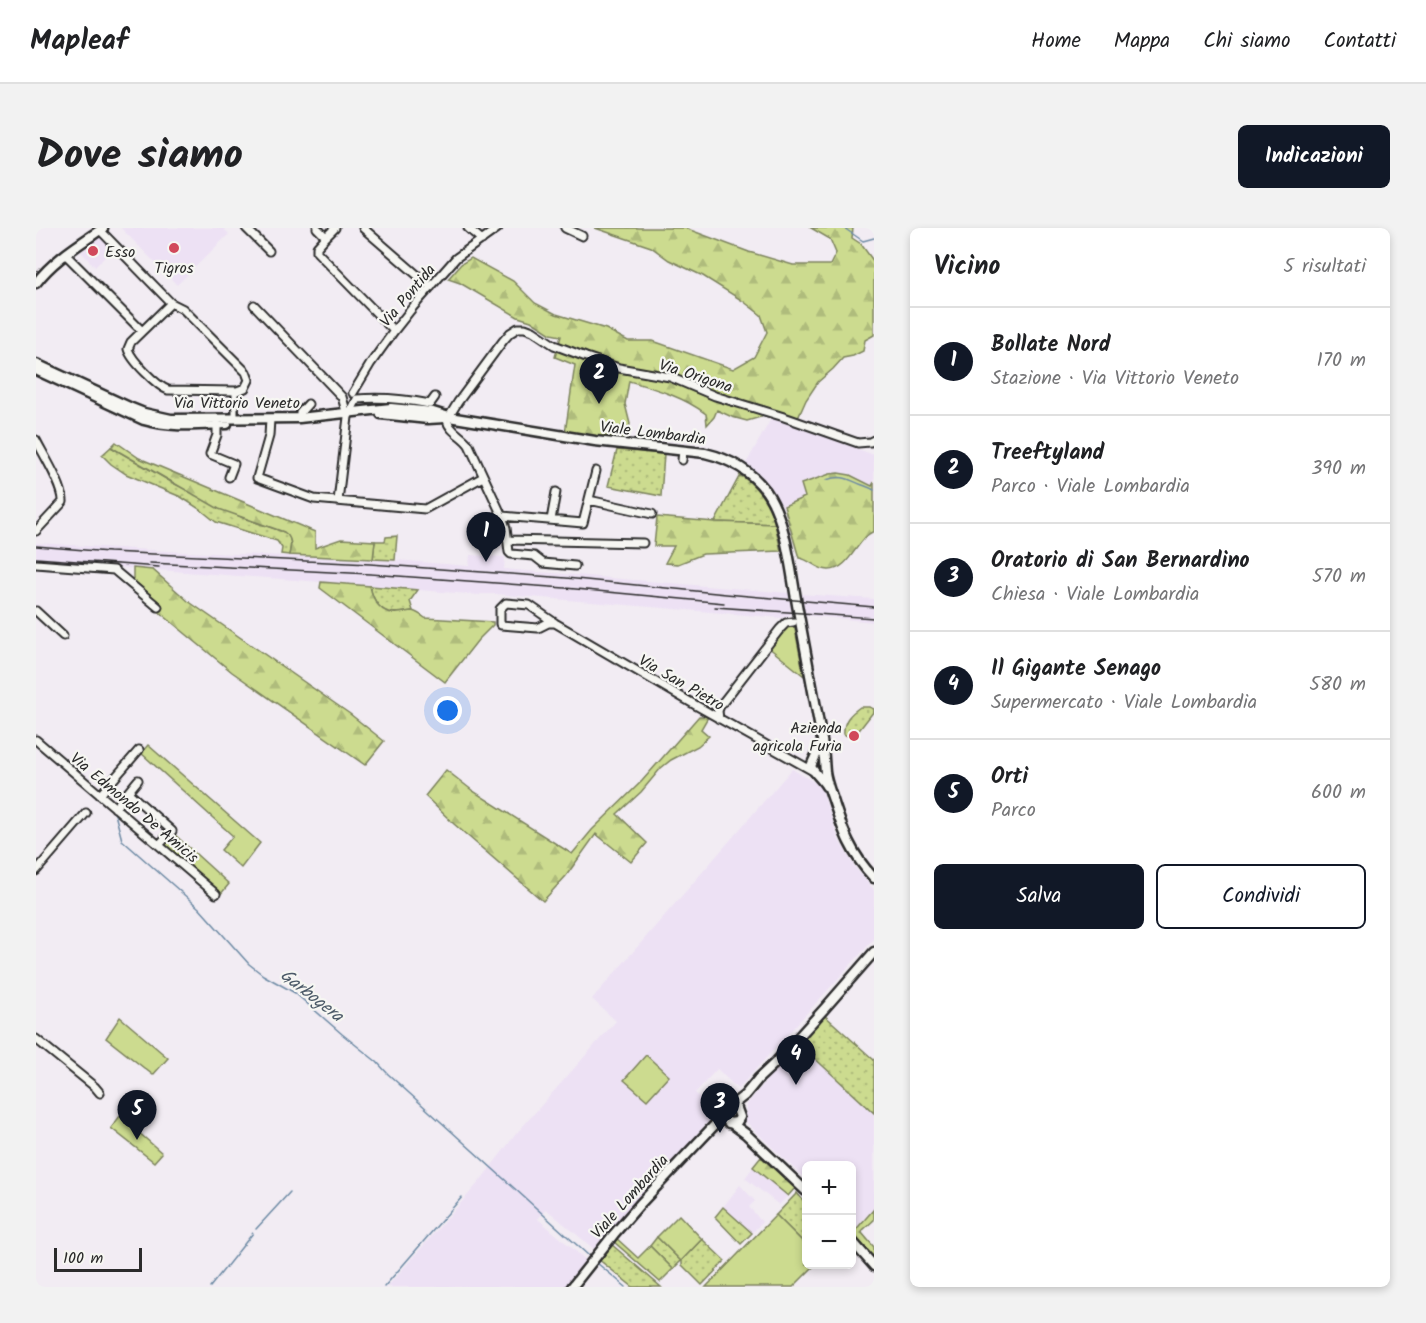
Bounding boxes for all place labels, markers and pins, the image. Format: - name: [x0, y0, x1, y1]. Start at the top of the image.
- place label: Esso: [105, 240, 135, 265]
- marker: Tigros: [167, 241, 181, 255]
- marker: Esso: [86, 244, 100, 258]
- place label: Tigros: [154, 256, 194, 281]
- pin: 2: [580, 354, 618, 404]
- pin: 1: [466, 512, 506, 562]
- place label: Azienda agricola Furia: [753, 716, 842, 759]
- marker: Azienda agricola Furia: [847, 729, 861, 743]
- pin: 4: [776, 1036, 816, 1085]
- pin: 3: [700, 1084, 740, 1133]
- pin: 5: [118, 1090, 156, 1140]

